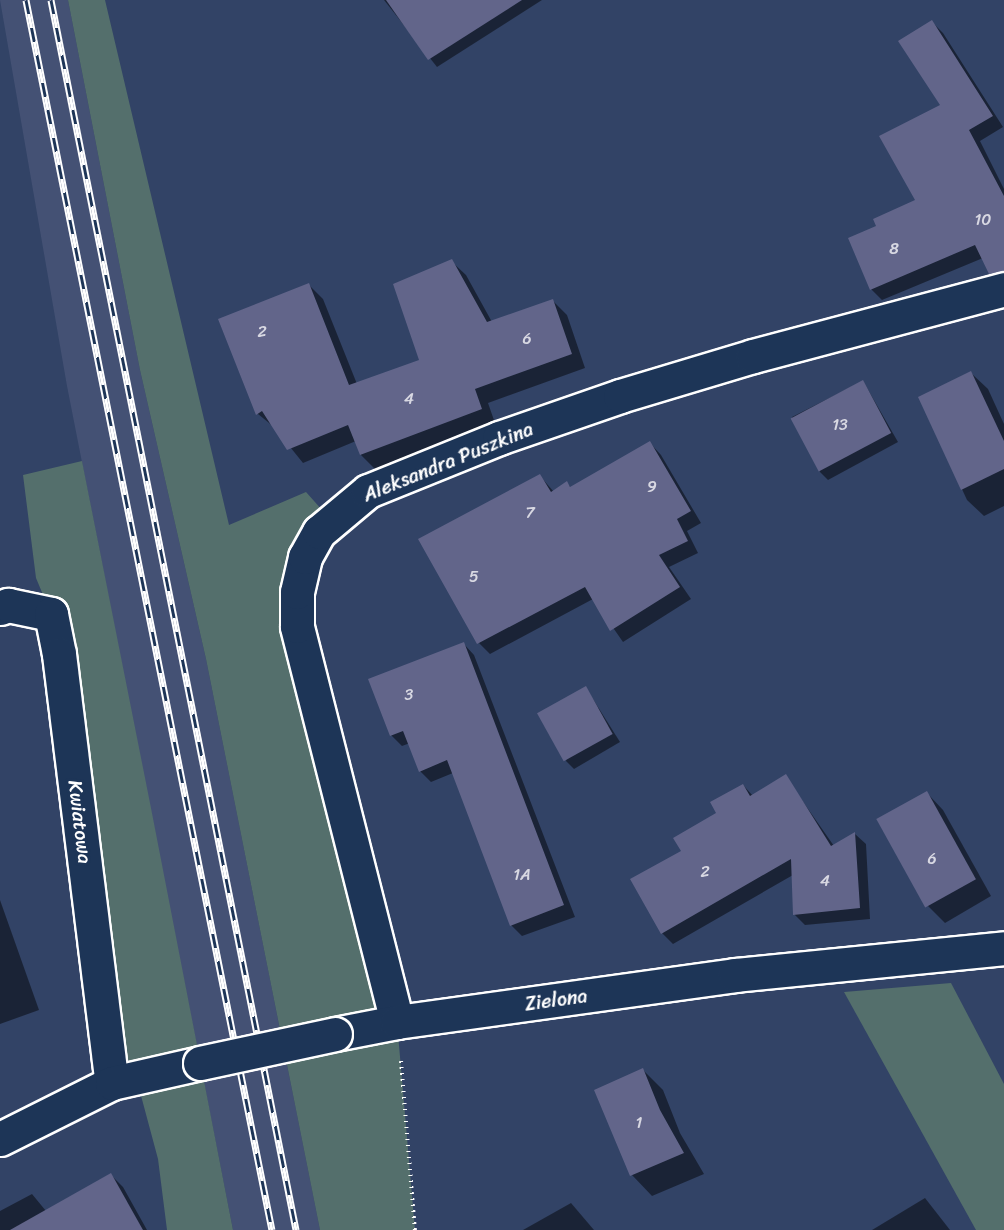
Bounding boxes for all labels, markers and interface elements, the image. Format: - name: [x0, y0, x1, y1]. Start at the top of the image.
- house number: 10: [975, 210, 991, 230]
- house number: 8: [889, 239, 899, 259]
- house number: 2: [257, 322, 267, 342]
- house number: 6: [522, 329, 532, 349]
- house number: 4: [404, 389, 414, 409]
- house number: 13: [832, 415, 848, 435]
- street label: Aleksandra Puszkina: [359, 417, 537, 507]
- house number: 9: [647, 477, 657, 497]
- house number: 7: [525, 503, 535, 523]
- house number: 5: [469, 567, 479, 587]
- house number: 3: [405, 685, 413, 705]
- street label: Kwiatowa: [63, 779, 97, 865]
- house number: 6: [927, 849, 937, 869]
- house number: 2: [700, 862, 710, 882]
- house number: 1A: [513, 865, 531, 885]
- house number: 4: [820, 871, 830, 891]
- street label: Zielona: [523, 984, 589, 1016]
- house number: 1: [636, 1113, 642, 1133]

